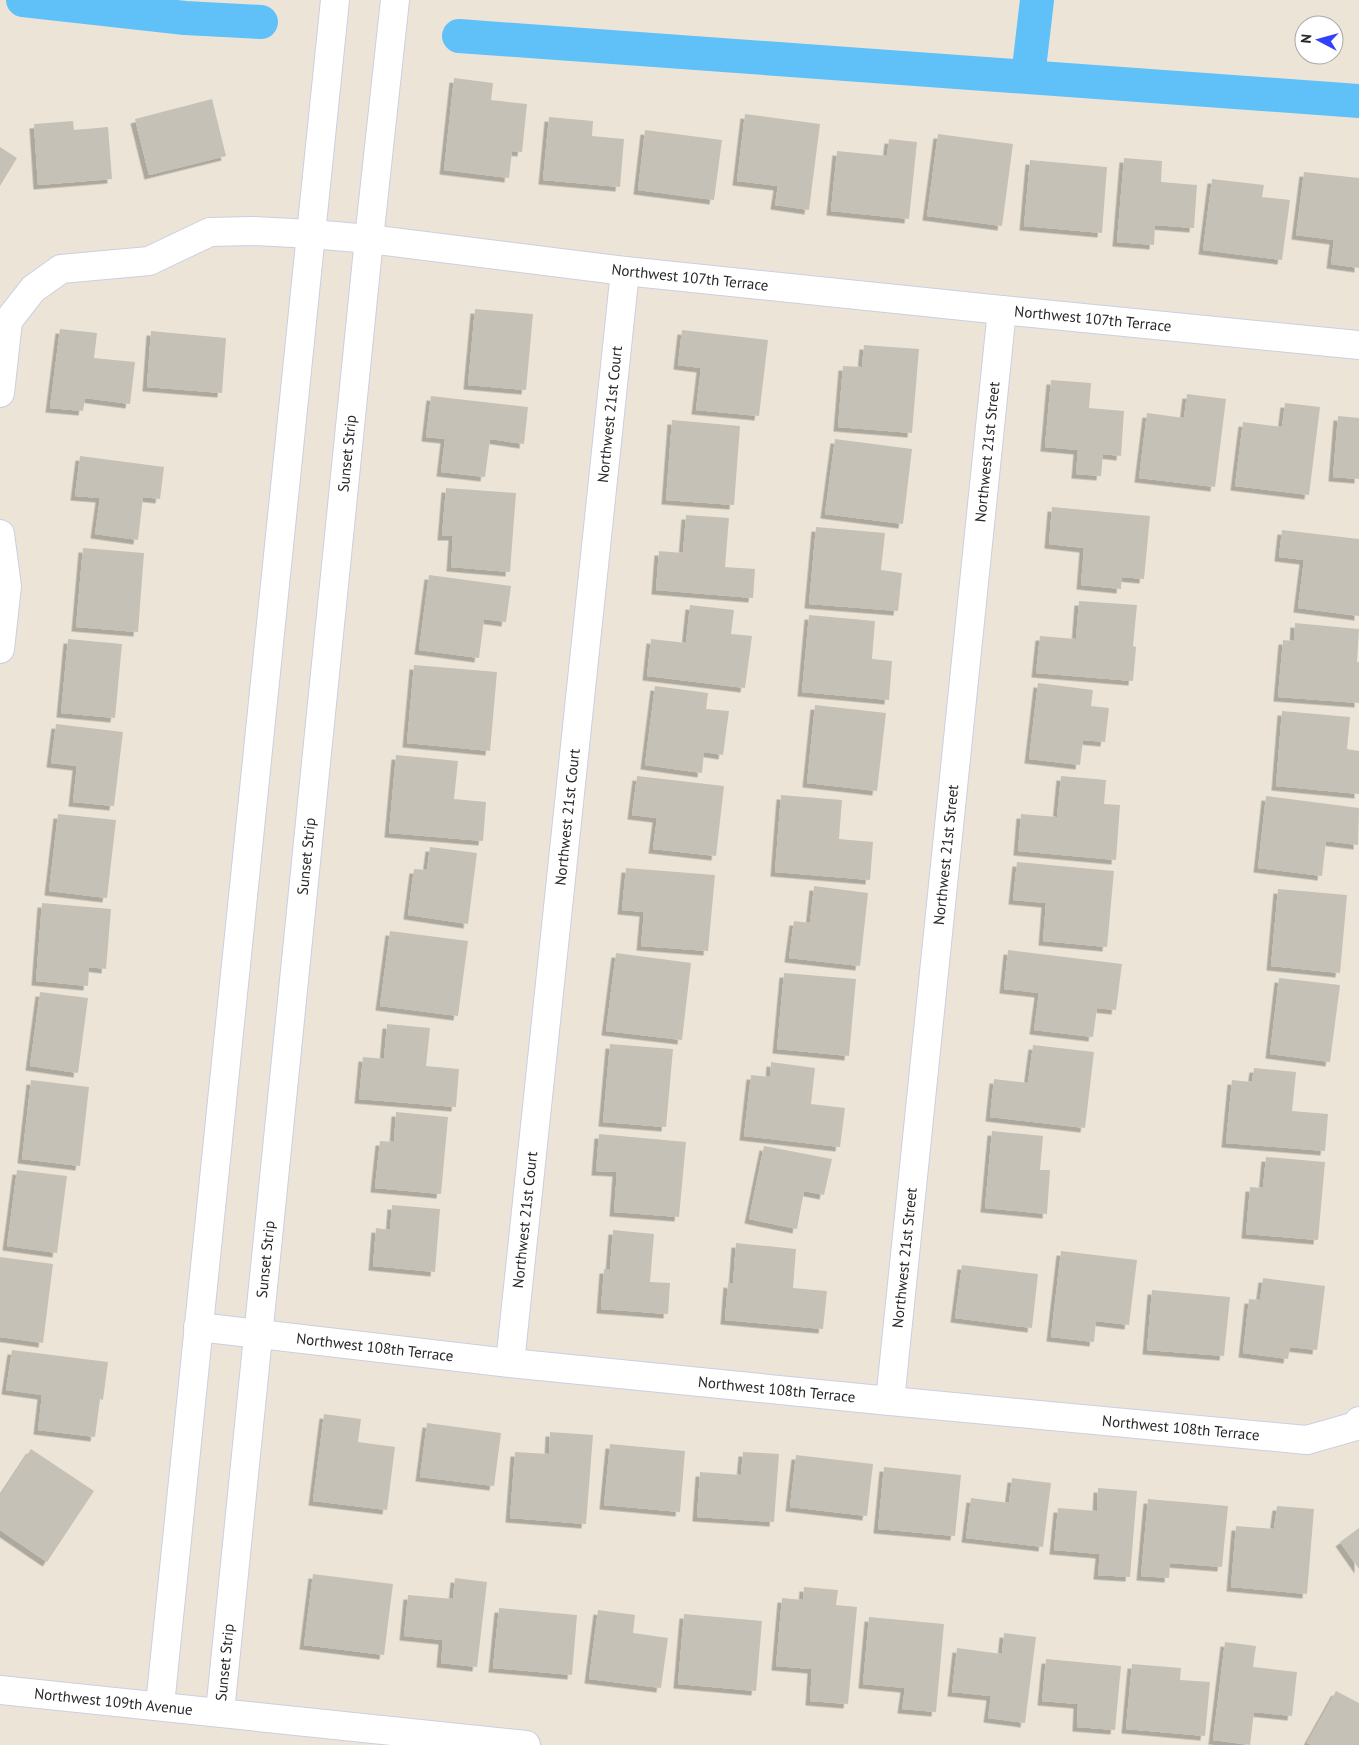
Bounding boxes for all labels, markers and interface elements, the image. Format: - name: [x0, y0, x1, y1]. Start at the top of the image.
- north arrow: [1294, 15, 1344, 65]
- text: N: [1297, 33, 1316, 44]
- street label: Northwest 107th Terrace: [610, 259, 769, 295]
- street label: Northwest 107th Terrace: [1013, 301, 1172, 336]
- street label: Northwest 21st Court: [593, 345, 626, 484]
- street label: Northwest 21st Street: [970, 381, 1004, 523]
- street label: Sunset Strip: [333, 414, 360, 493]
- street label: Northwest 21st Court: [550, 748, 584, 886]
- street label: Northwest 21st Street: [929, 784, 962, 926]
- street label: Sunset Strip: [293, 817, 319, 896]
- street label: Northwest 21st Court: [508, 1150, 541, 1289]
- street label: Northwest 21st Street: [888, 1187, 921, 1329]
- street label: Sunset Strip: [252, 1220, 279, 1299]
- street label: Northwest 108th Terrace: [295, 1328, 455, 1365]
- street label: Northwest 108th Terrace: [697, 1372, 856, 1406]
- street label: Northwest 108th Terrace: [1101, 1411, 1260, 1445]
- street label: Sunset Strip: [211, 1623, 238, 1702]
- street label: Northwest 109th Avenue: [33, 1684, 194, 1719]

